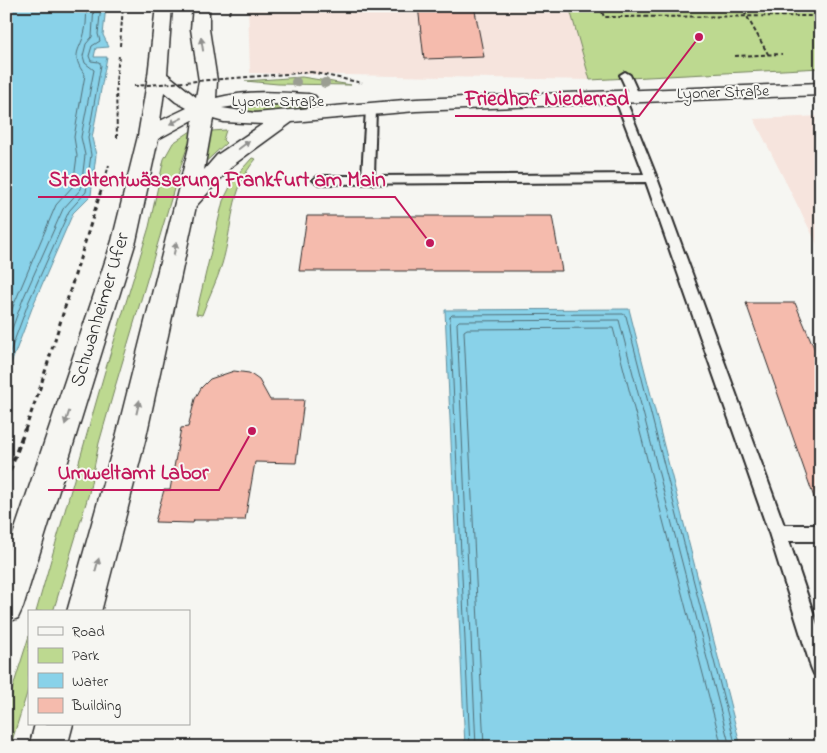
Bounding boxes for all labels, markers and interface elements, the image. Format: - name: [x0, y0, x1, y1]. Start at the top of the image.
- one-way arrow: [198, 36, 206, 52]
- street label: Lyoner Straße: [676, 79, 770, 107]
- callout: Friedhof Niederrad: [455, 80, 639, 116]
- text: Friedhof Niederrad: [464, 85, 629, 115]
- street label: Lyoner Straße: [232, 90, 325, 114]
- one-way arrow: [168, 117, 183, 125]
- one-way arrow: [237, 140, 250, 151]
- callout: Stadtentwässerung Frankfurt am Main: [38, 161, 395, 197]
- text: Stadtentwässerung Frankfurt am Main: [48, 166, 386, 198]
- street label: Schwanheimer Ufer: [64, 229, 138, 391]
- one-way arrow: [171, 242, 179, 257]
- one-way arrow: [134, 400, 142, 415]
- one-way arrow: [62, 411, 70, 426]
- callout: Umweltamt Labor: [48, 454, 219, 490]
- text: Umweltamt Labor: [58, 459, 209, 489]
- one-way arrow: [93, 557, 101, 572]
- legend: [28, 610, 190, 726]
- text: Road: [72, 621, 105, 643]
- text: Park: [72, 645, 100, 667]
- text: Water: [72, 671, 108, 693]
- text: Building: [71, 695, 121, 718]

